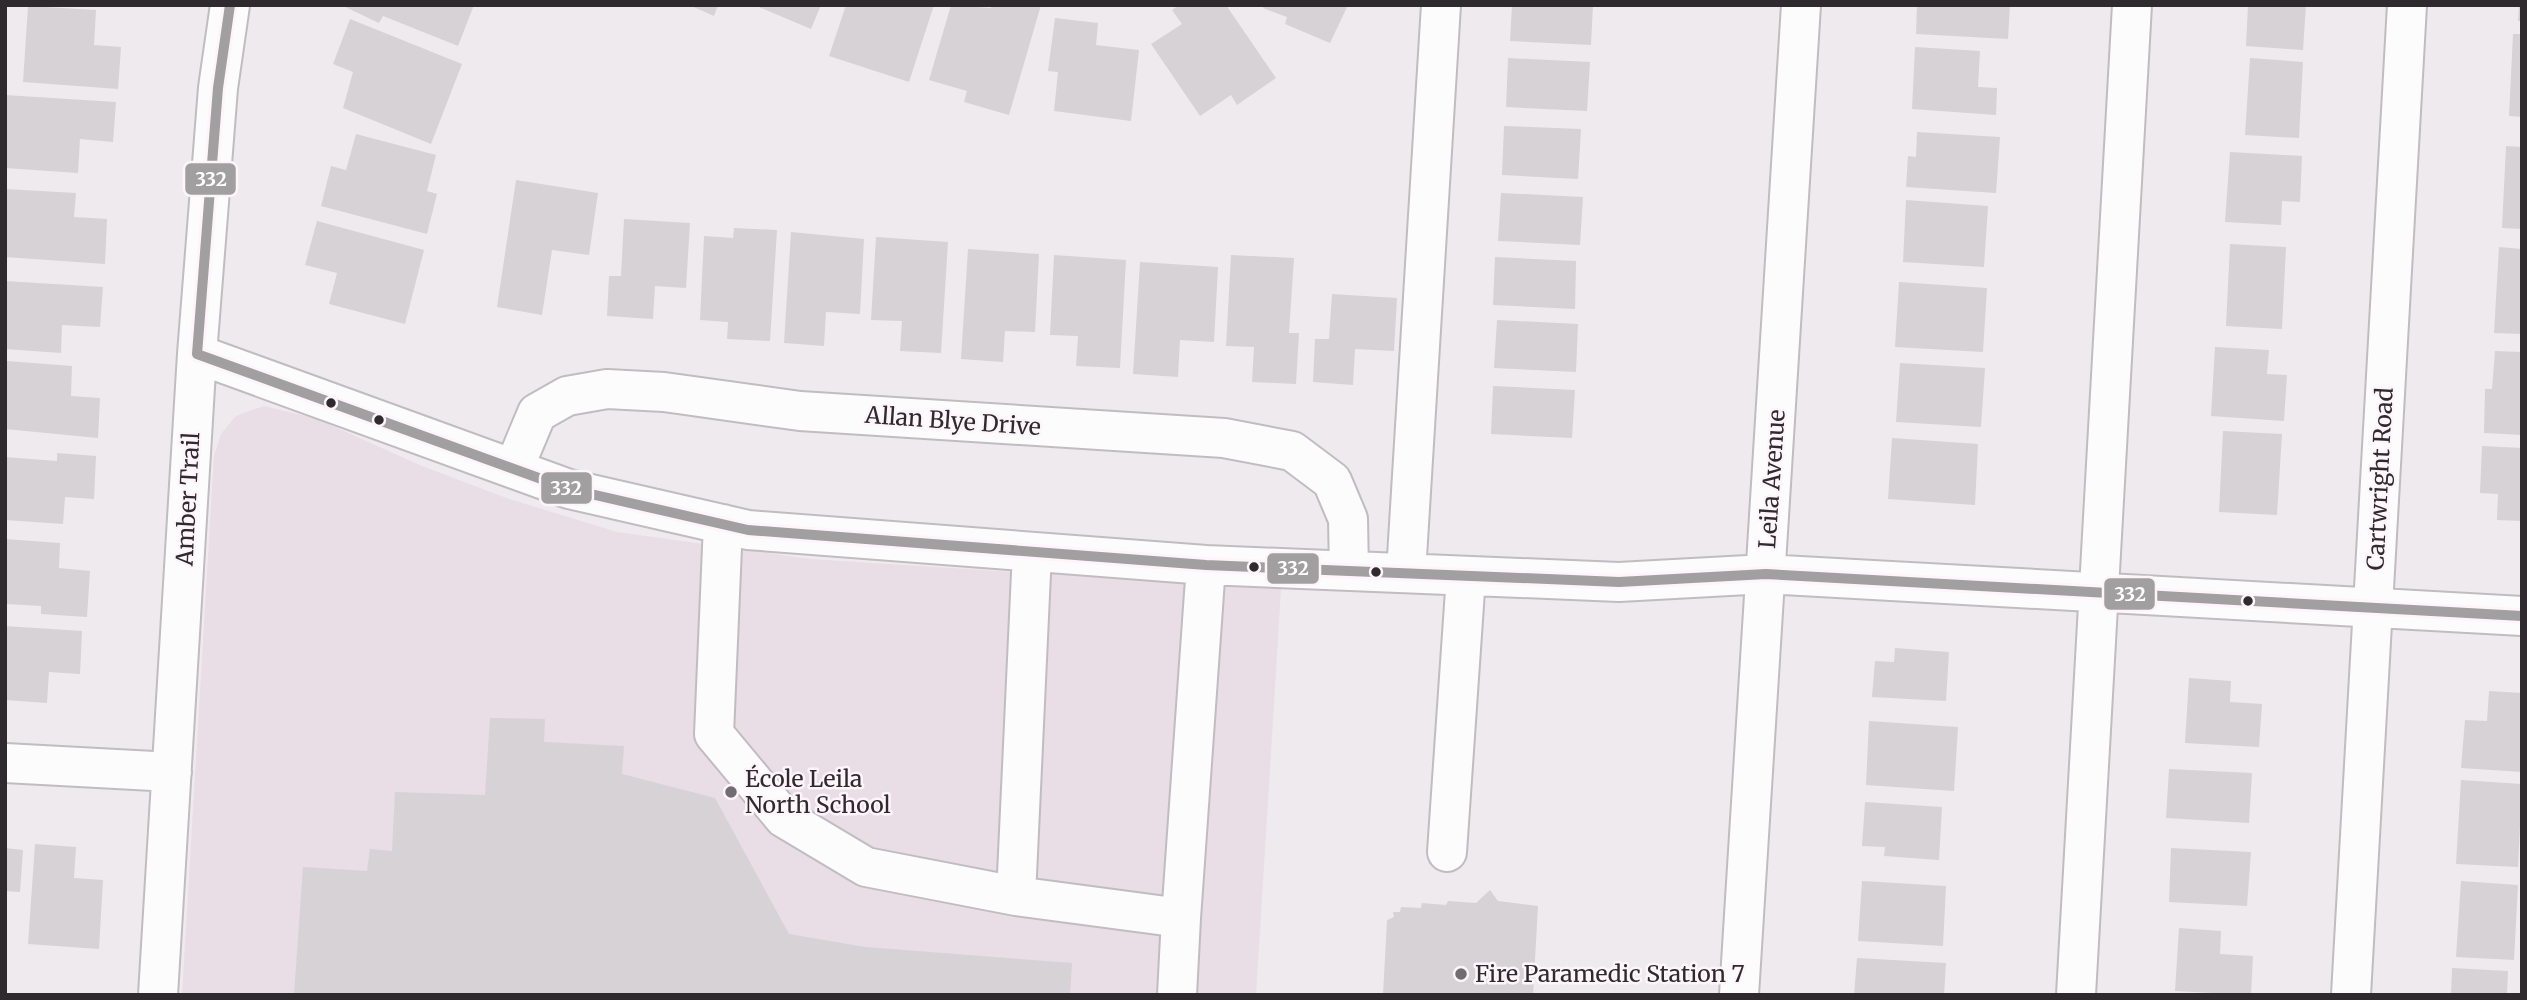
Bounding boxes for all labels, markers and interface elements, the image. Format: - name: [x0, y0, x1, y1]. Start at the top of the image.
- line badge: 332: [184, 162, 237, 196]
- text: 332: [195, 167, 227, 191]
- street label: Cartwright Road: [2360, 387, 2399, 571]
- unlabelled marker: [324, 396, 338, 410]
- street label: Allan Blye Drive: [863, 400, 1042, 441]
- street label: Leila Avenue: [1752, 408, 1791, 550]
- unlabelled marker: [372, 413, 386, 427]
- street label: Amber Trail: [169, 431, 205, 568]
- line badge: 332: [540, 471, 593, 505]
- text: 332: [550, 476, 582, 500]
- line badge: 332: [1266, 552, 1320, 585]
- text: 332: [1277, 556, 1309, 580]
- unlabelled marker: [1247, 560, 1261, 574]
- unlabelled marker: [1369, 565, 1383, 579]
- line badge: 332: [2103, 577, 2156, 611]
- text: 332: [2114, 582, 2146, 606]
- unlabelled marker: [2241, 594, 2255, 608]
- place label: École Leila North School: [745, 764, 891, 819]
- marker: École Leila North School: [723, 784, 739, 800]
- place label: Fire Paramedic Station 7: [1475, 959, 1745, 988]
- marker: Fire Paramedic Station 7: [1453, 966, 1469, 982]

